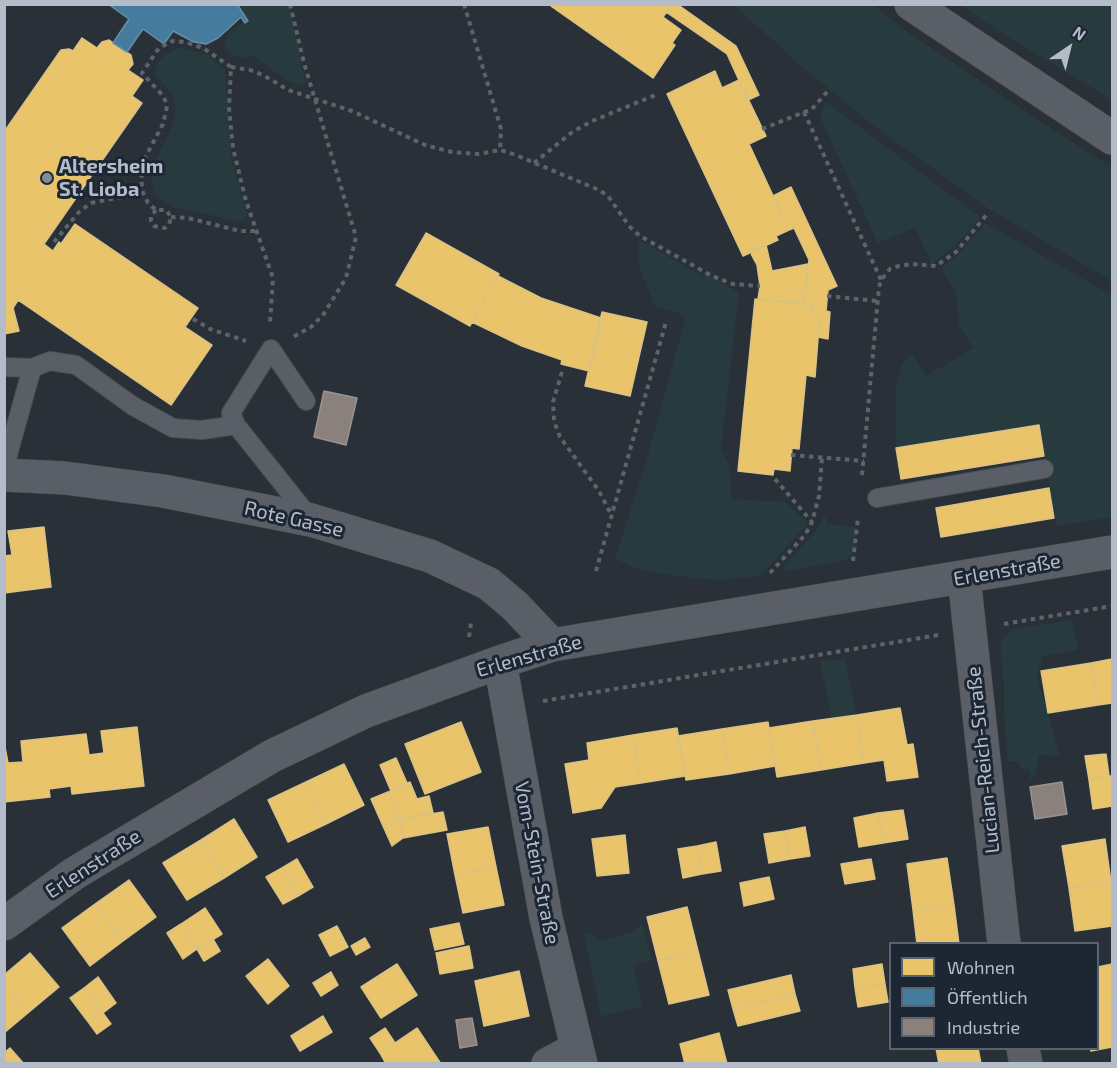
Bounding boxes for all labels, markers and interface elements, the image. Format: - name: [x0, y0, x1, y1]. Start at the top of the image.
- north arrow: [1039, 18, 1099, 78]
- text: N: [1069, 22, 1090, 44]
- place label: Altersheim St. Lioba: [59, 154, 163, 201]
- marker: Altersheim St. Lioba: [40, 171, 54, 185]
- street label: Rote Gasse: [242, 496, 346, 542]
- street label: Erlenstraße: [951, 549, 1063, 591]
- street label: Erlenstraße: [474, 630, 584, 682]
- street label: Lucian-Reich-Straße: [961, 665, 1005, 855]
- street label: Vom-Stein-Straße: [509, 779, 565, 947]
- street label: Erlenstraße: [41, 824, 145, 904]
- legend: [889, 942, 1099, 1050]
- text: Wohnen: [947, 956, 1015, 978]
- text: Öffentlich: [947, 986, 1028, 1008]
- text: Industrie: [947, 1016, 1020, 1038]

